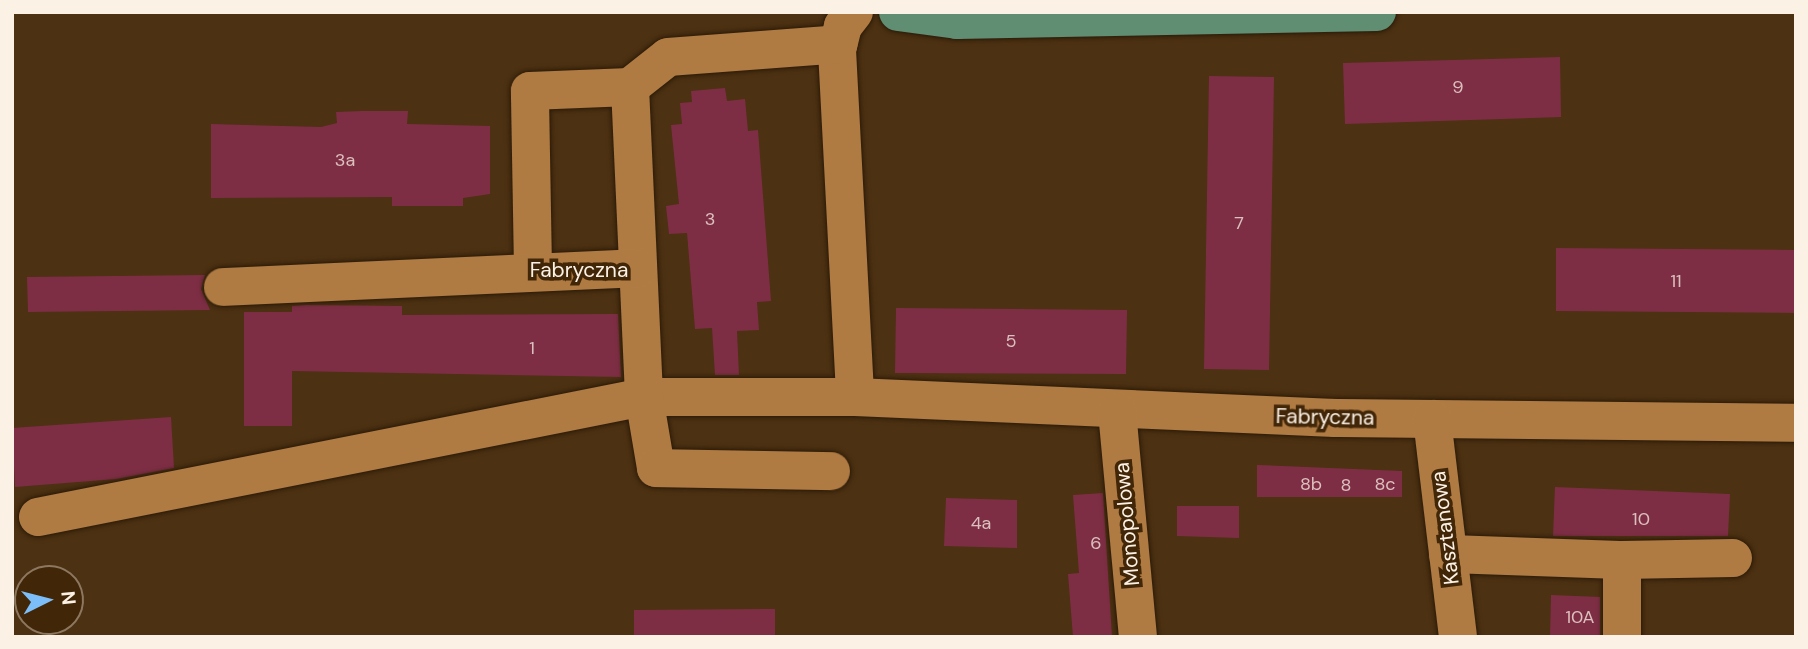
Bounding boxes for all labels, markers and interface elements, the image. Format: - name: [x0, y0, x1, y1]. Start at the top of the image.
- house number: 9: [1452, 76, 1464, 98]
- house number: 3a: [335, 149, 355, 171]
- house number: 3: [705, 208, 715, 230]
- house number: 7: [1234, 212, 1244, 234]
- street label: Fabryczna: [530, 257, 628, 283]
- house number: 11: [1670, 270, 1682, 292]
- house number: 5: [1006, 330, 1016, 352]
- house number: 1: [529, 337, 535, 359]
- street label: Fabryczna: [1275, 404, 1375, 430]
- street label: Monopolowa: [1109, 461, 1145, 587]
- street label: Kasztanowa: [1426, 470, 1464, 586]
- house number: 8b: [1300, 473, 1322, 495]
- house number: 8c: [1374, 473, 1396, 495]
- house number: 8: [1341, 474, 1351, 496]
- house number: 10: [1632, 508, 1650, 530]
- house number: 4a: [971, 512, 991, 534]
- house number: 6: [1090, 532, 1102, 554]
- north arrow: [14, 565, 84, 635]
- text: N: [55, 590, 82, 606]
- house number: 10A: [1565, 606, 1595, 628]

